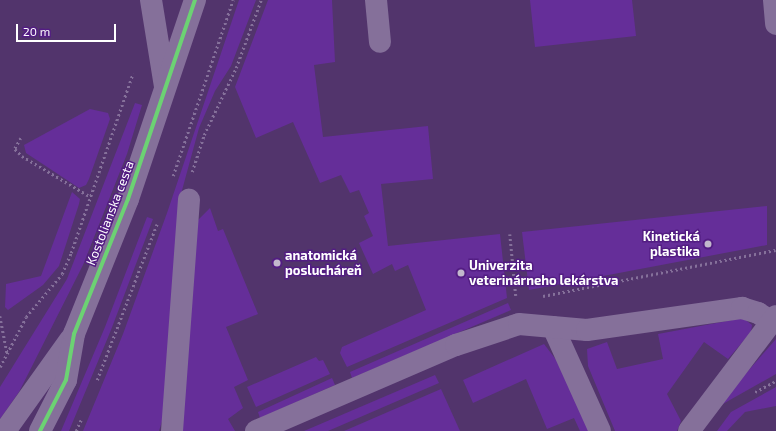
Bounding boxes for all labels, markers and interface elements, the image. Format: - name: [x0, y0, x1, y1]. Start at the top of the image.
- scale bar: [18, 16, 118, 42]
- text: 20 m: [23, 24, 50, 38]
- street label: Kostolianska cesta: [83, 158, 137, 268]
- place label: Kinetická plastika: [643, 229, 700, 260]
- marker: Kinetická plastika: [703, 239, 713, 249]
- place label: anatomická poslucháreň: [285, 248, 362, 279]
- marker: anatomická poslucháreň: [272, 258, 282, 268]
- place label: Univerzita veterinárneho lekárstva: [469, 258, 618, 289]
- marker: Univerzita veterinárneho lekárstva: [456, 268, 466, 278]

